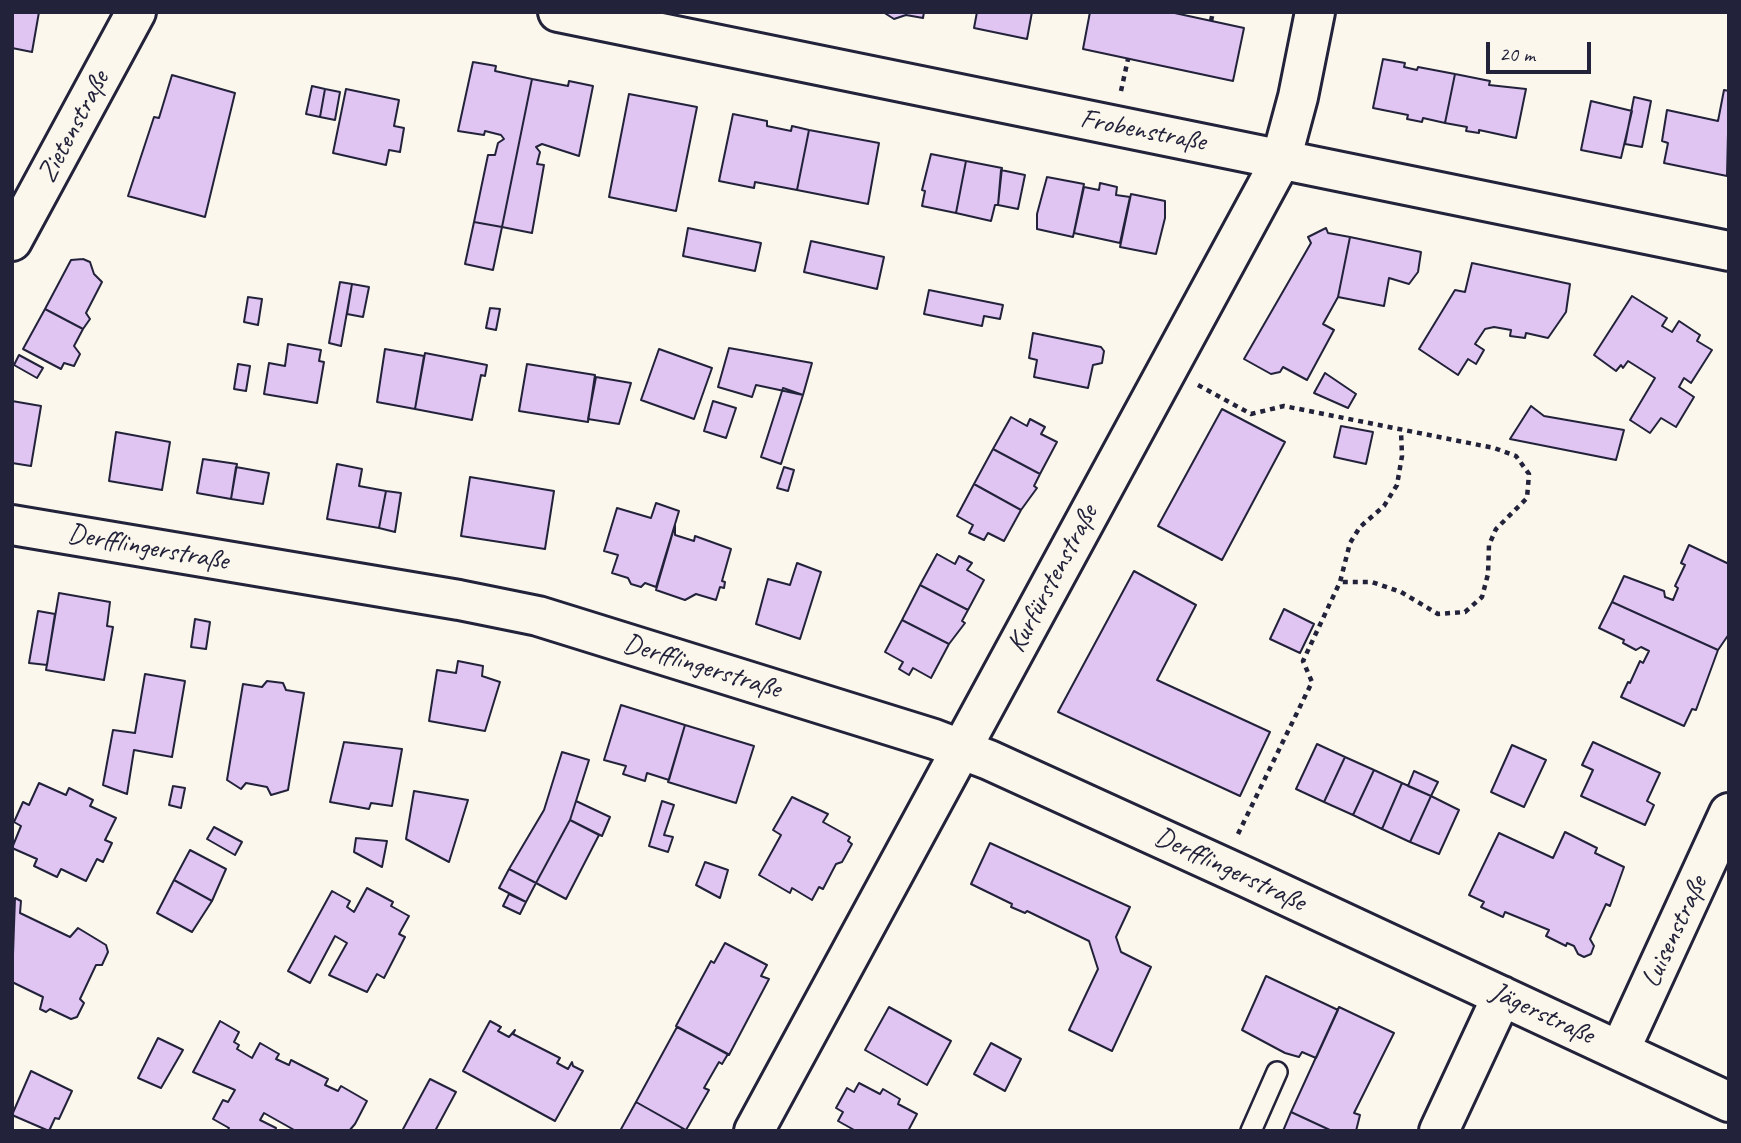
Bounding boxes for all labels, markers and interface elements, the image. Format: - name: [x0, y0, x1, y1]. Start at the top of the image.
- scale bar: [1489, 28, 1594, 72]
- text: 20 m: [1499, 41, 1535, 67]
- street label: Zietenstraße: [31, 66, 117, 188]
- street label: Frobenstraße: [1078, 102, 1208, 160]
- street label: Kurfürstenstraße: [1000, 500, 1106, 658]
- street label: Derfflingerstraße: [65, 517, 231, 579]
- street label: Derfflingerstraße: [619, 627, 785, 707]
- street label: Derfflingerstraße: [1149, 820, 1311, 920]
- street label: Luisenstraße: [1635, 871, 1715, 993]
- street label: Jägerstraße: [1485, 975, 1599, 1053]

